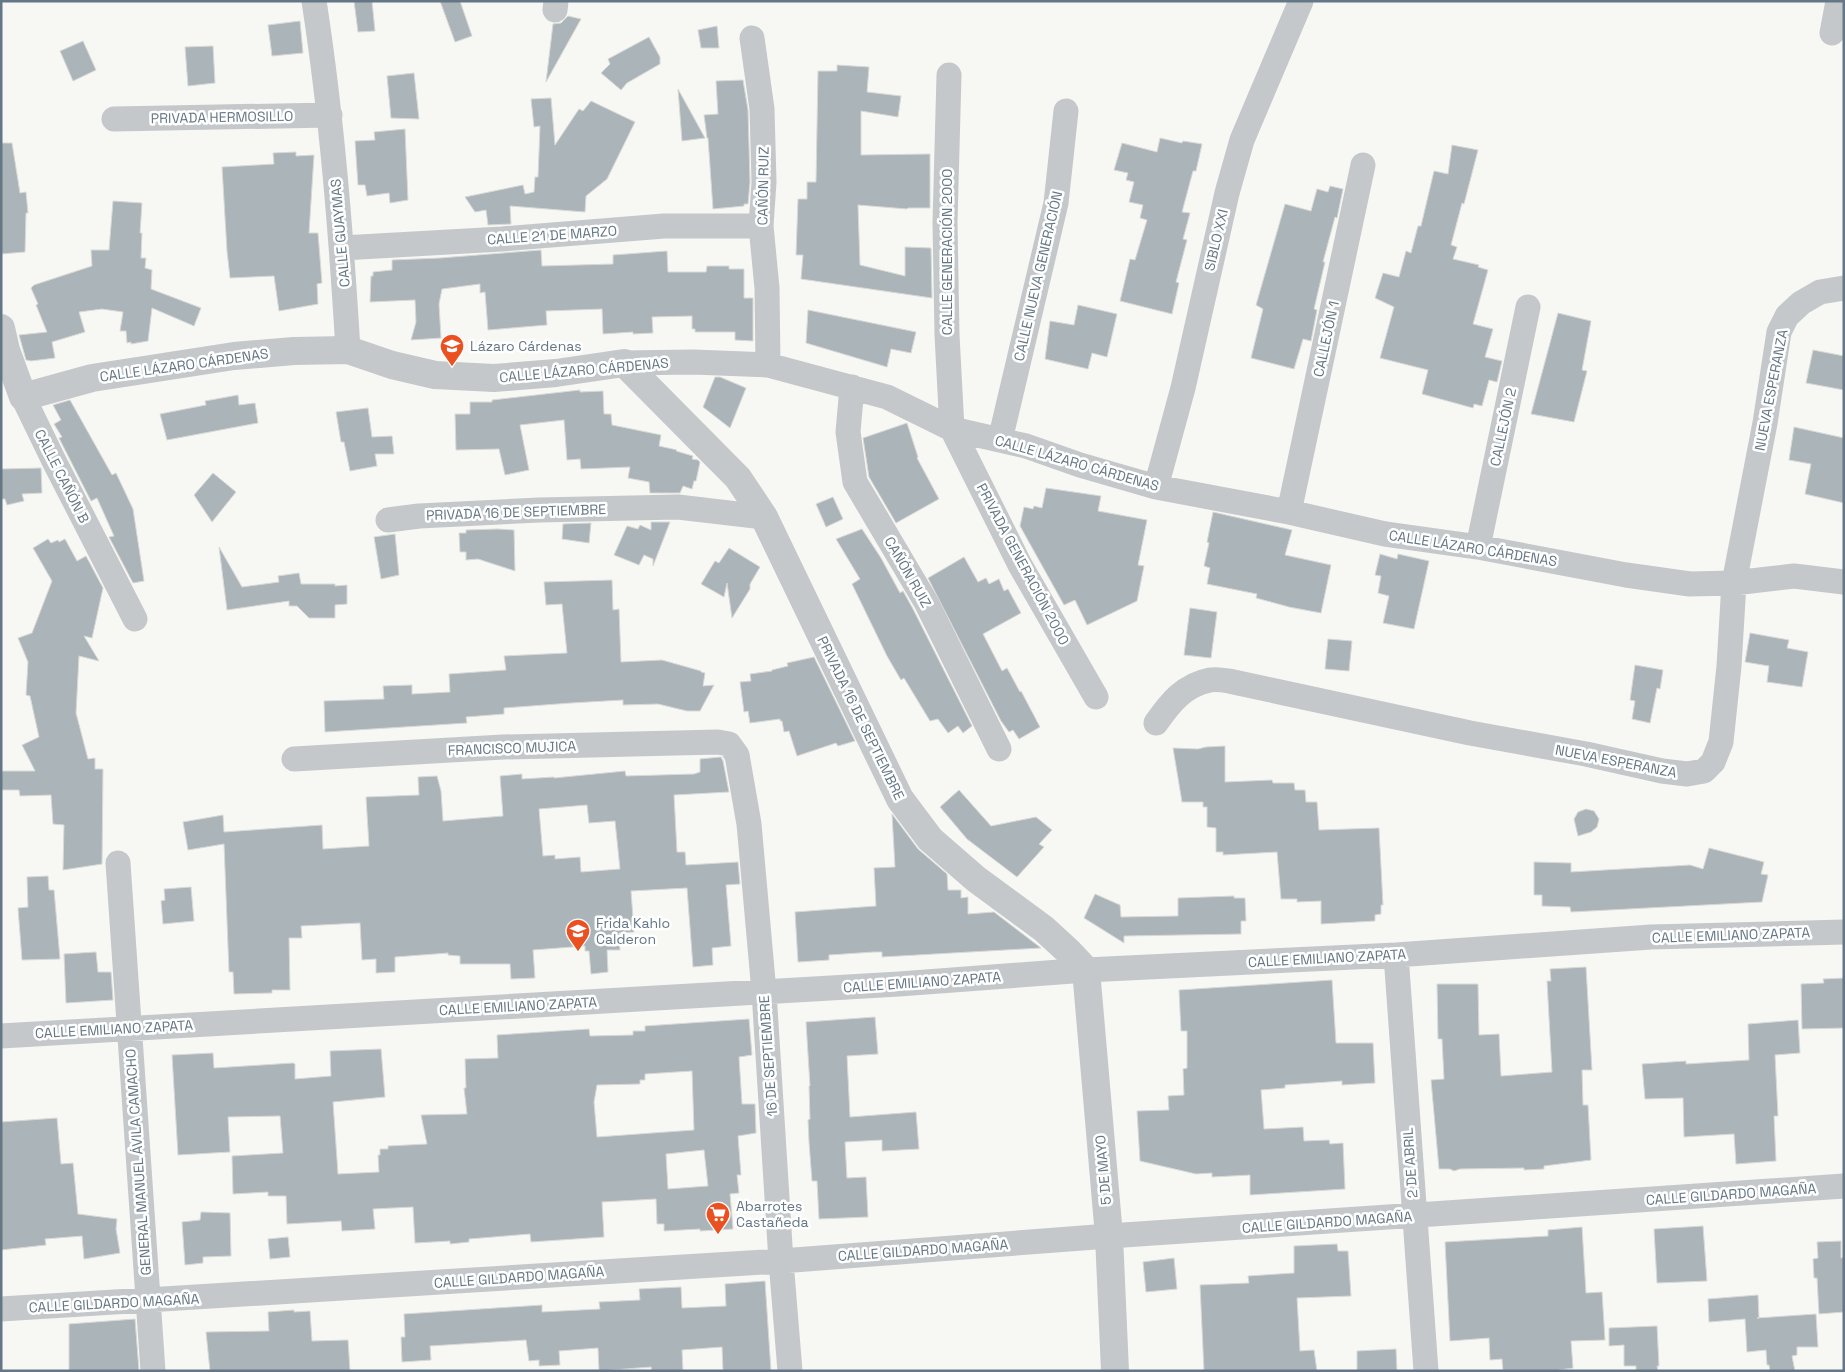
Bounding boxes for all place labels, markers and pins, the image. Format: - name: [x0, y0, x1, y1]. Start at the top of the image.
- school or university icon: Lázaro Cárdenas: [439, 333, 465, 367]
- place label: Lázaro Cárdenas: [470, 337, 582, 355]
- place label: Frida Kahlo Calderon: [596, 914, 670, 948]
- school or university icon: Frida Kahlo Calderon: [565, 918, 591, 952]
- place label: Abarrotes Castañeda: [736, 1197, 809, 1231]
- supermarket icon: Abarrotes Castañeda: [705, 1201, 731, 1235]

